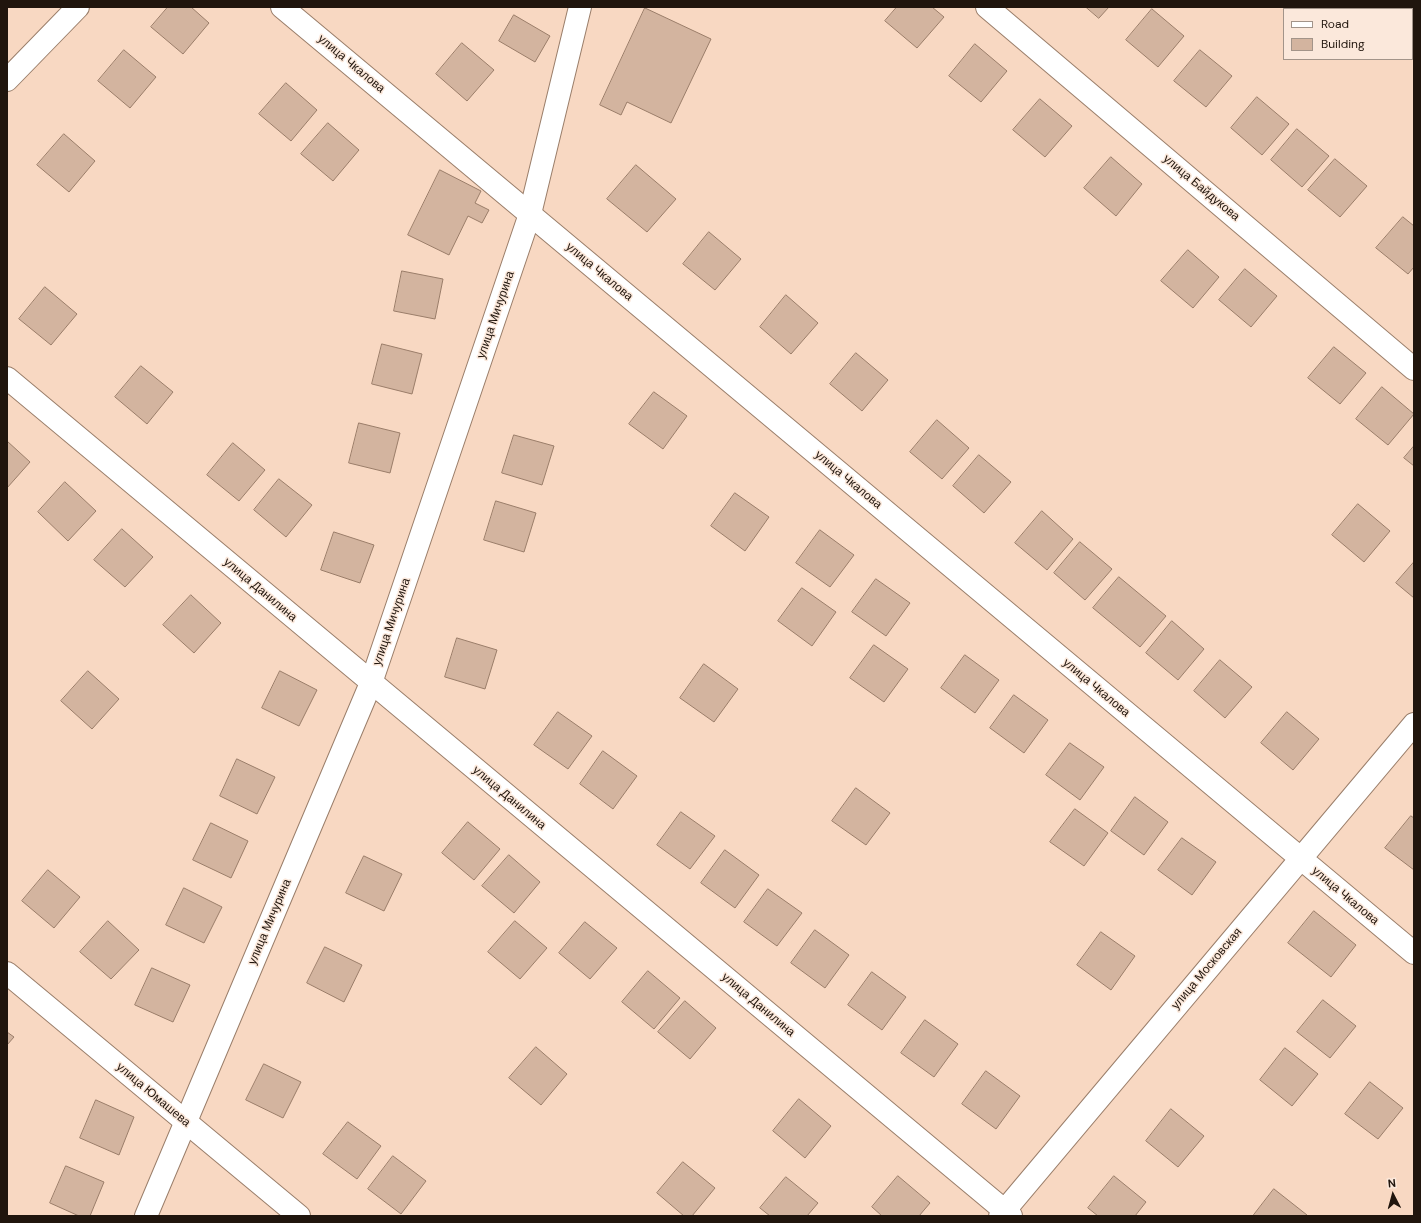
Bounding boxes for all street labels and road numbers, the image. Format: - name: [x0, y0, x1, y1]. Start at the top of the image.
- street label: улица Чкалова: [315, 32, 387, 96]
- street label: улица Байдукова: [1160, 152, 1242, 224]
- street label: улица Чкалова: [563, 240, 635, 304]
- street label: улица Мичурина: [474, 269, 518, 361]
- street label: улица Чкалова: [812, 448, 884, 512]
- street label: улица Данилина: [220, 555, 300, 625]
- street label: улица Мичурина: [370, 576, 414, 668]
- street label: улица Чкалова: [1060, 656, 1132, 720]
- street label: улица Данилина: [469, 763, 549, 833]
- street label: улица Чкалова: [1309, 864, 1381, 928]
- street label: улица Мичурина: [245, 877, 295, 967]
- street label: улица Московская: [1169, 925, 1245, 1013]
- street label: улица Данилина: [718, 970, 798, 1040]
- street label: улица Юмашева: [113, 1060, 193, 1130]

